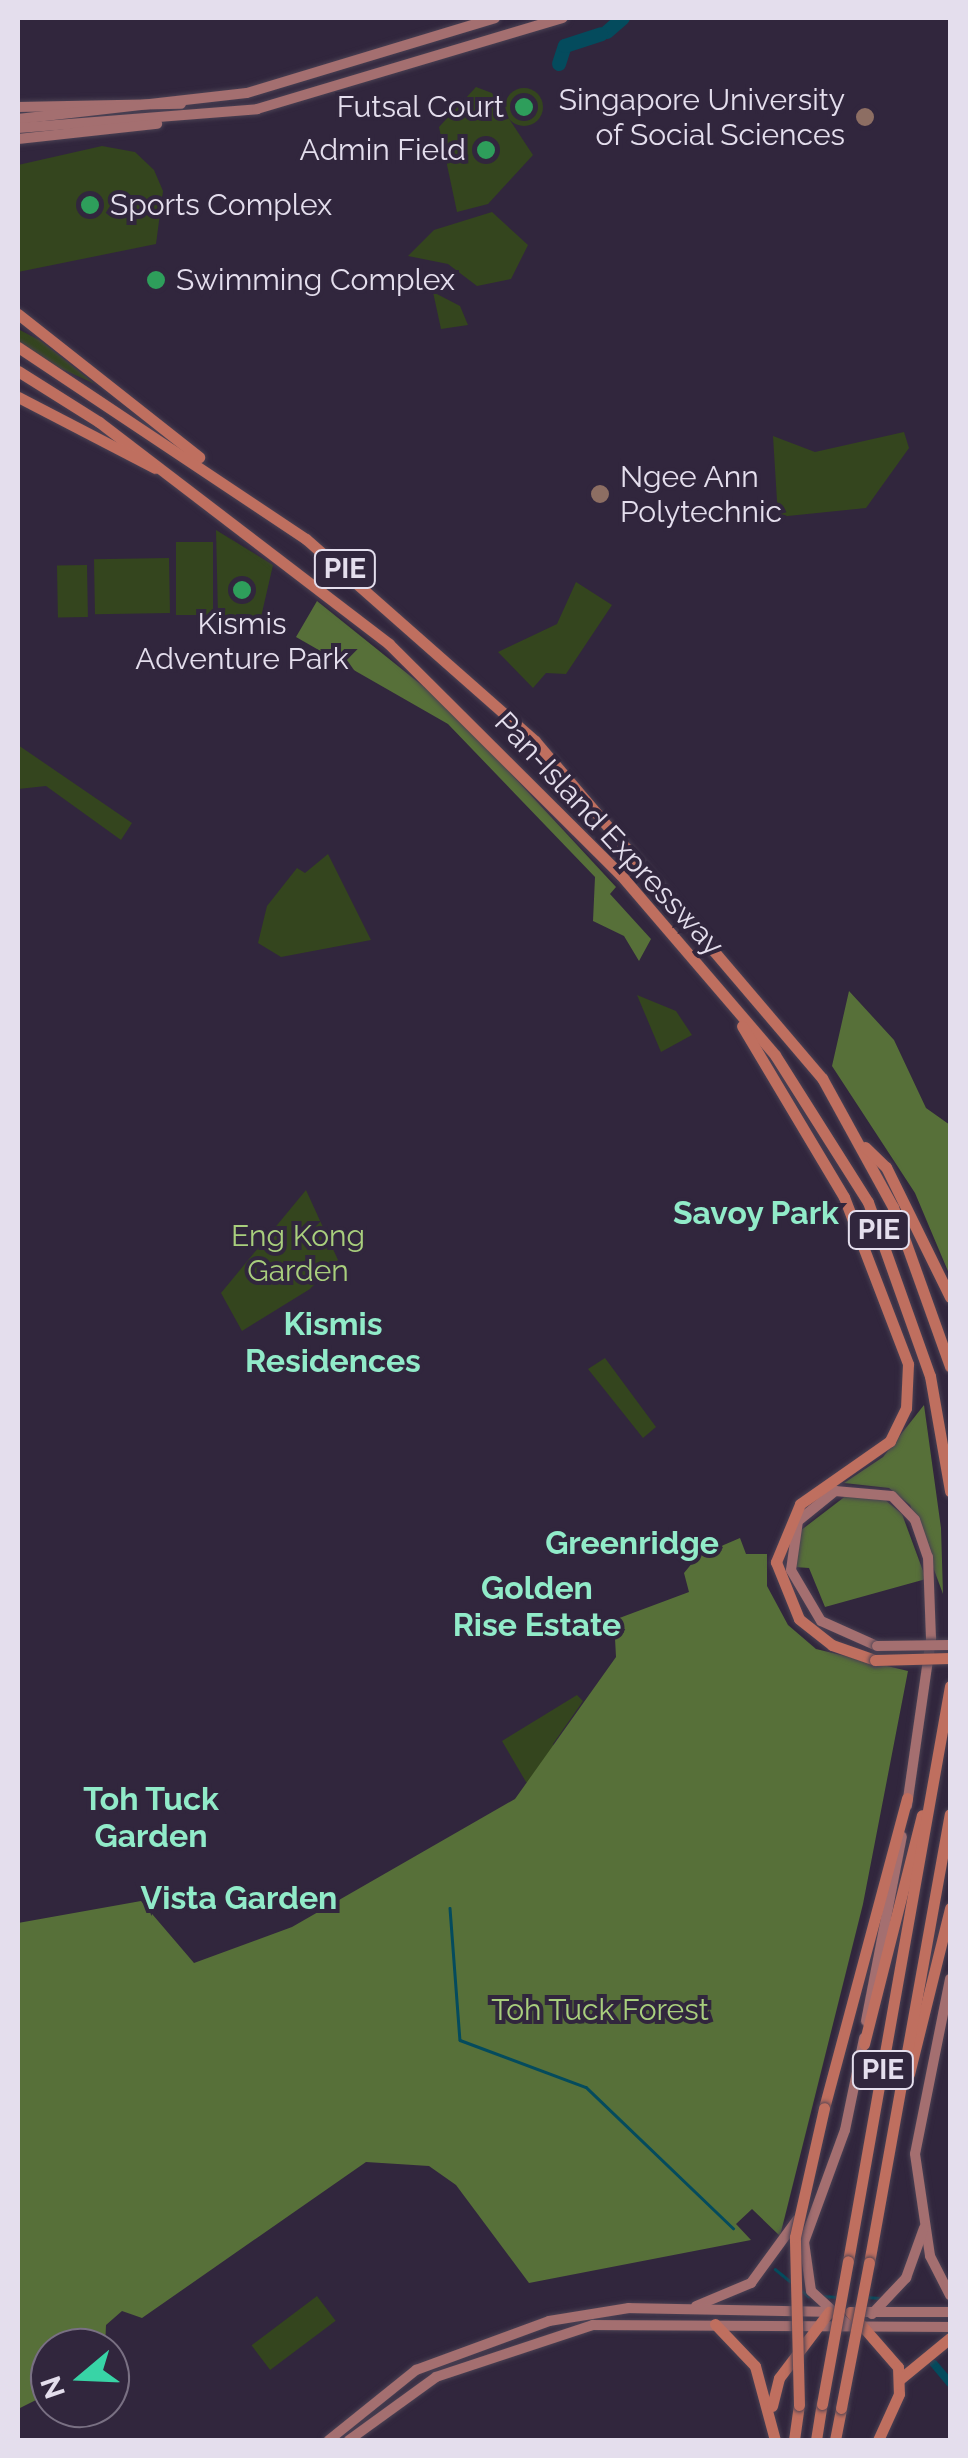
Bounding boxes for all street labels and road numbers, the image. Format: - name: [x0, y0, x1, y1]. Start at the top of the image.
- road number: PIE: [312, 546, 378, 592]
- street label: Pan-Island Expressway: [487, 705, 731, 963]
- road number: PIE: [846, 1207, 912, 1253]
- road number: PIE: [850, 2047, 916, 2093]

